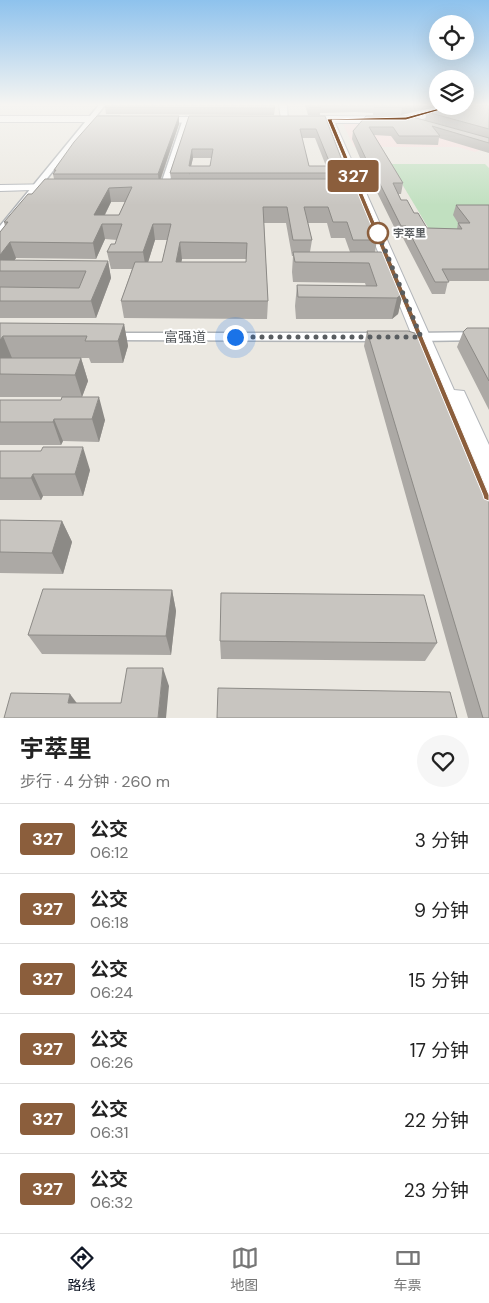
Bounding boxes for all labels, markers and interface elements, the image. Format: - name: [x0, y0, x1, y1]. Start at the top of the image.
- map controls: [429, 15, 474, 115]
- button: locate: [429, 15, 474, 60]
- button: layers: [429, 70, 474, 115]
- line badge: 327: [324, 160, 382, 192]
- text: 327: [338, 164, 368, 188]
- marker: 宇萃里: [367, 222, 389, 244]
- place label: 宇萃里: [393, 226, 426, 240]
- your location: [223, 325, 248, 350]
- street label: 富强道: [164, 328, 206, 346]
- text: 宇萃里: [20, 733, 92, 764]
- button: heart: [417, 735, 469, 787]
- text: 步行 · 4 分钟 · 260 m: [20, 771, 170, 792]
- text: 公交: [90, 817, 128, 842]
- text: 327: [32, 827, 63, 851]
- text: 3 分钟: [415, 828, 469, 853]
- text: 06:12: [90, 842, 128, 863]
- text: 公交: [90, 887, 128, 912]
- text: 327: [32, 897, 63, 921]
- text: 9 分钟: [414, 898, 469, 923]
- text: 06:18: [90, 912, 129, 933]
- text: 公交: [90, 957, 128, 982]
- text: 327: [32, 967, 63, 991]
- text: 15 分钟: [408, 968, 469, 993]
- text: 06:24: [90, 982, 133, 1003]
- text: 公交: [90, 1027, 128, 1052]
- text: 327: [32, 1037, 63, 1061]
- text: 17 分钟: [410, 1038, 469, 1063]
- text: 06:26: [90, 1052, 134, 1073]
- text: 公交: [90, 1097, 128, 1122]
- text: 327: [32, 1107, 63, 1131]
- text: 22 分钟: [404, 1108, 469, 1133]
- text: 06:31: [90, 1122, 128, 1143]
- text: 公交: [90, 1167, 128, 1192]
- text: 327: [32, 1177, 63, 1201]
- text: 23 分钟: [404, 1178, 469, 1203]
- text: 06:32: [90, 1192, 133, 1213]
- tab: 路线: [68, 1244, 96, 1294]
- tab: 地图: [231, 1244, 259, 1294]
- tab: 车票: [394, 1244, 422, 1294]

